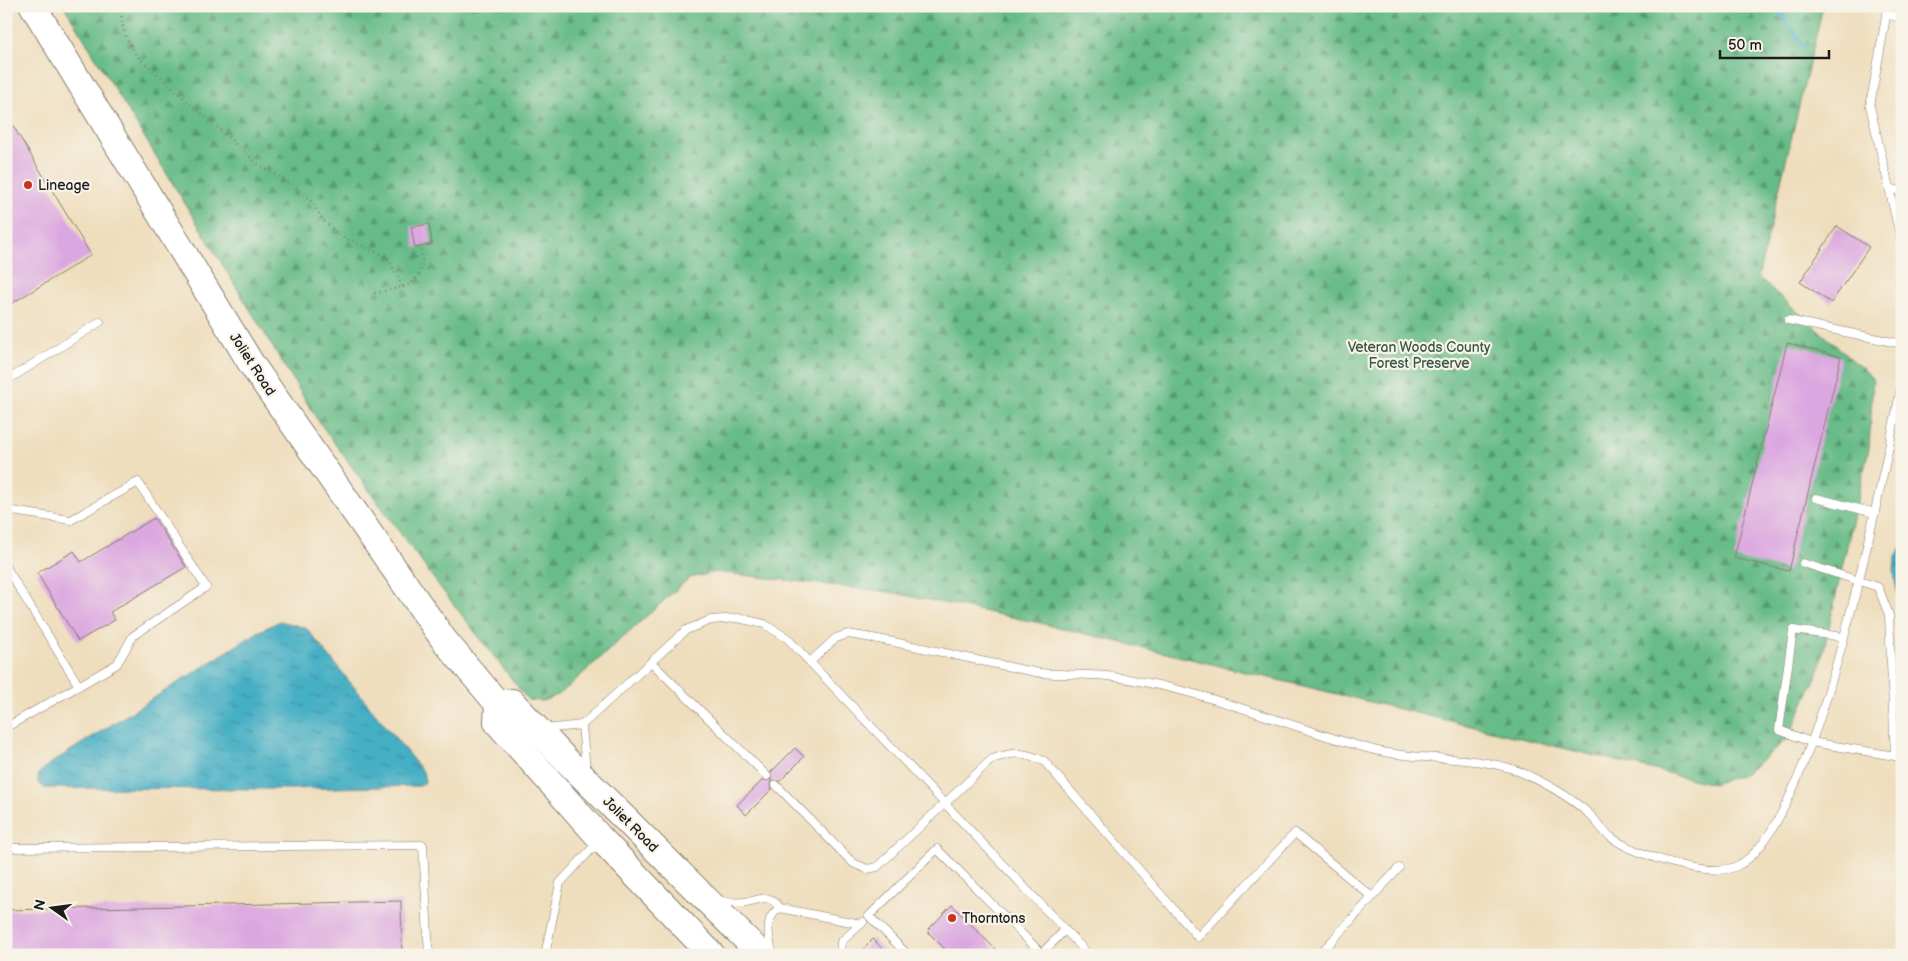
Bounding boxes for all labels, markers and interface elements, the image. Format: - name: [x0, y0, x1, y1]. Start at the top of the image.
- scale bar: [1720, 28, 1829, 60]
- text: 50 m: [1728, 36, 1762, 55]
- place label: Lineage: [38, 177, 90, 194]
- marker: Lineage: [22, 179, 34, 191]
- street label: Joliet Road: [226, 330, 279, 399]
- park label: Veteran Woods County Forest Preserve: [1348, 339, 1491, 372]
- street label: Joliet Road: [599, 793, 662, 856]
- north arrow: [28, 884, 78, 934]
- text: N: [30, 898, 49, 912]
- place label: Thorntons: [962, 910, 1025, 927]
- marker: Thorntons: [946, 912, 958, 924]

